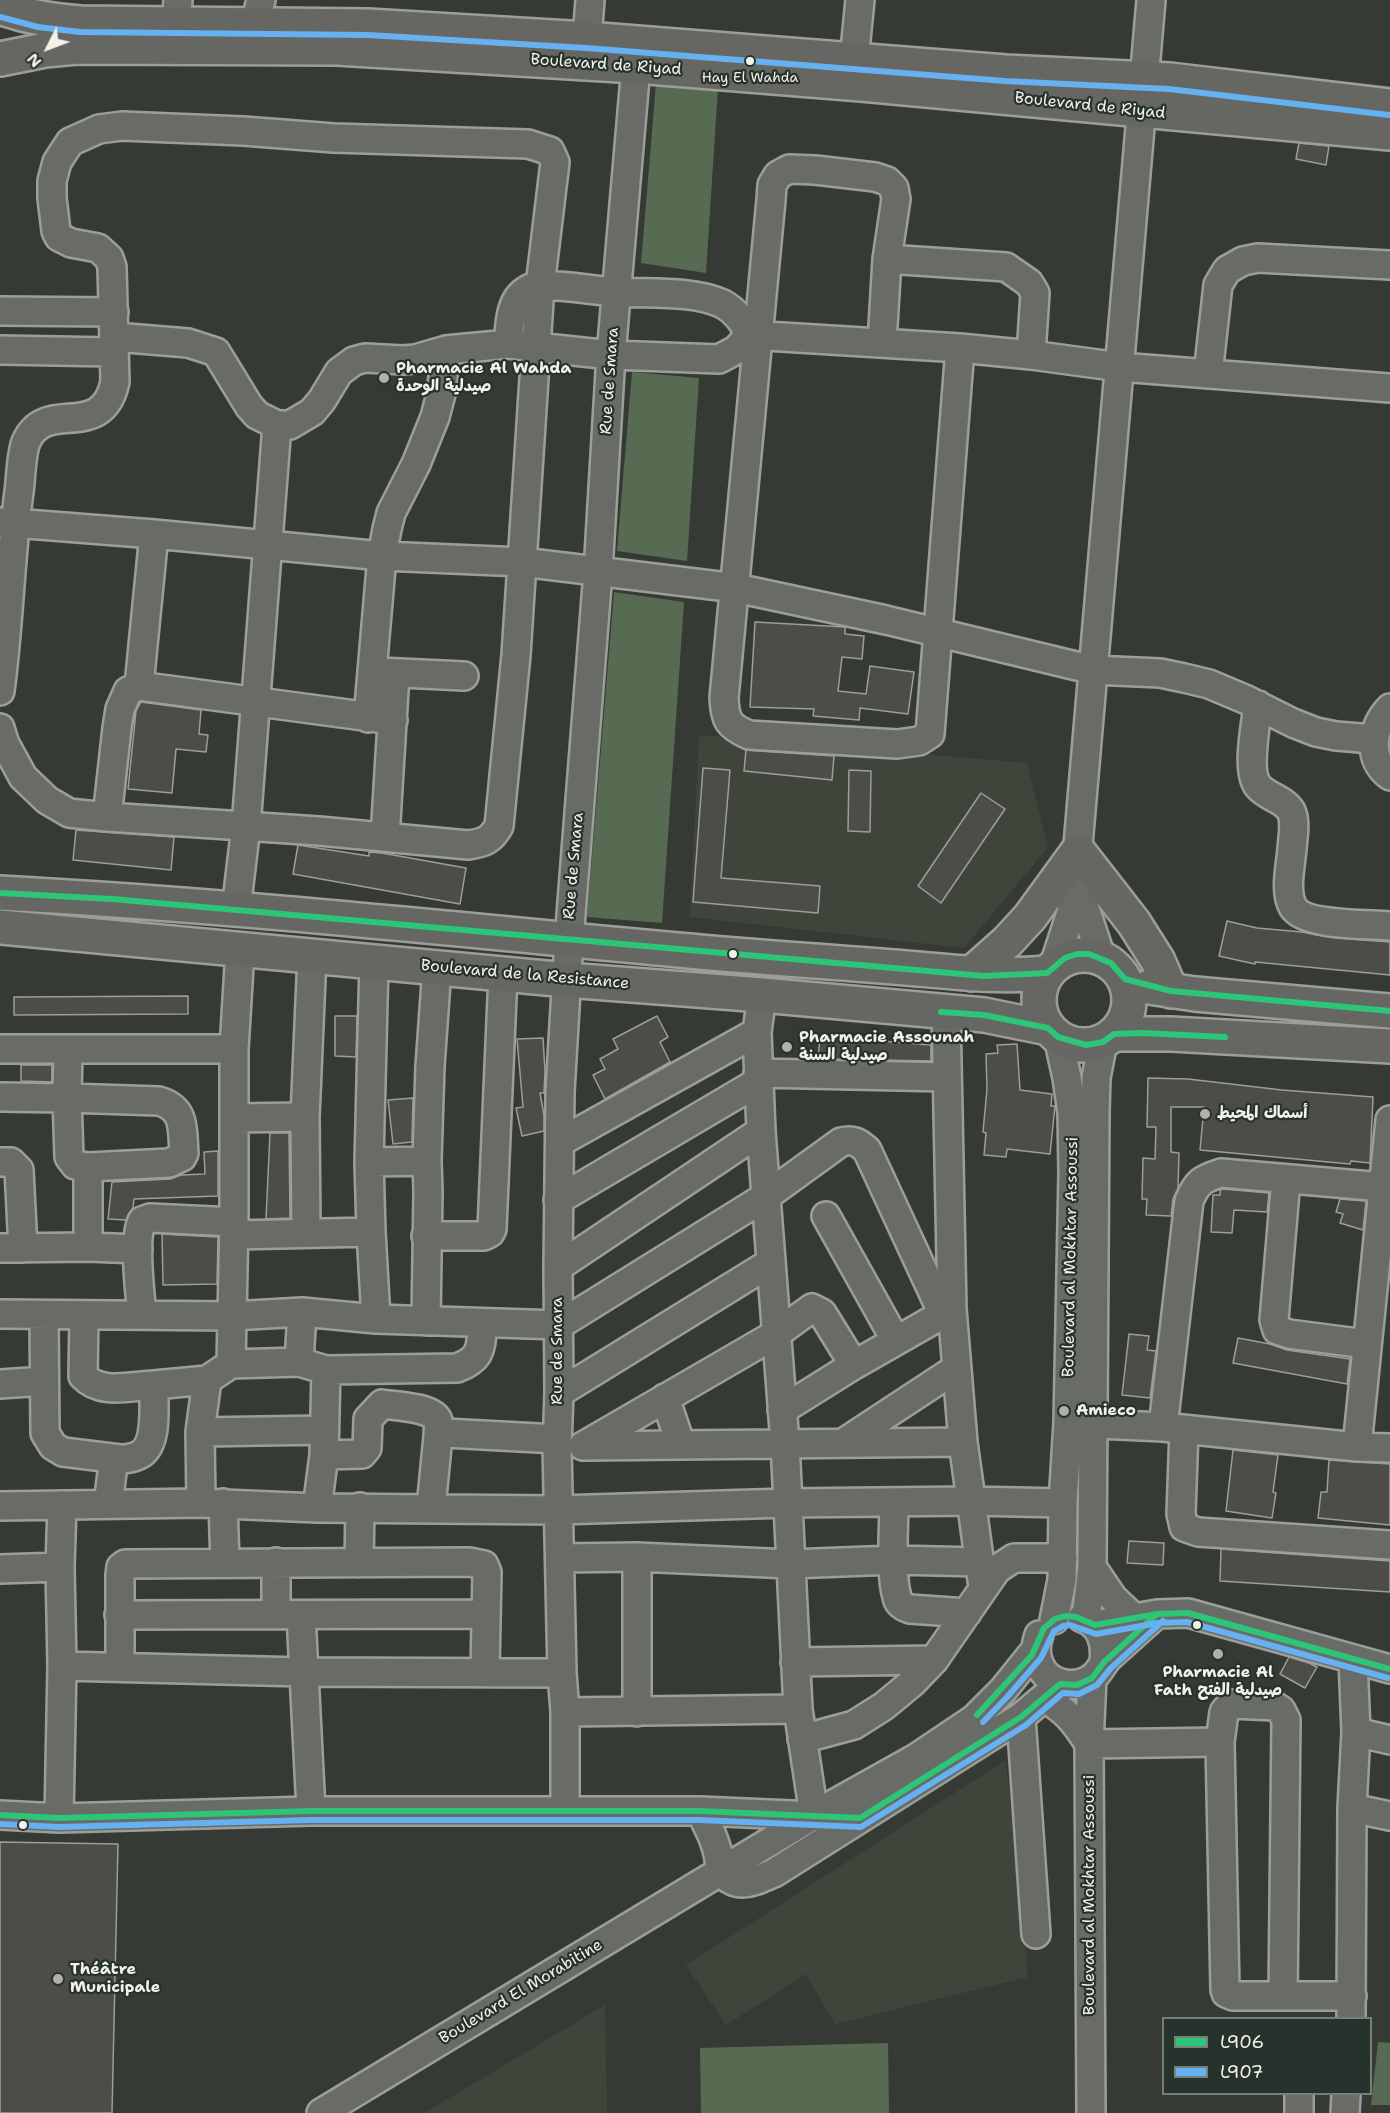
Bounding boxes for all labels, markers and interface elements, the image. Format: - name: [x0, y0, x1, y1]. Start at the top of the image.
- north arrow: [18, 18, 78, 78]
- text: N: [22, 49, 46, 72]
- street label: Boulevard de Riyad: [530, 50, 682, 80]
- marker: Hay El Wahda: [744, 55, 756, 67]
- place label: Hay El Wahda: [702, 70, 798, 86]
- street label: Boulevard de Riyad: [1014, 89, 1166, 123]
- street label: Rue de Smara: [597, 327, 623, 435]
- place label: Pharmacie Al Wahda صيدلية الوحدة: [396, 359, 572, 397]
- marker: Pharmacie Al Wahda صيدلية الوحدة: [377, 371, 391, 385]
- street label: Rue de Smara: [560, 812, 588, 920]
- unlabelled marker: [727, 948, 739, 960]
- street label: Boulevard de la Resistance: [420, 956, 630, 994]
- place label: Pharmacie Assounah صيدلية السنة: [799, 1028, 974, 1066]
- marker: Pharmacie Assounah صيدلية السنة: [780, 1040, 794, 1054]
- place label: أسماك المحيط: [1217, 1104, 1307, 1124]
- marker: أسماك المحيط: [1198, 1107, 1212, 1121]
- street label: Boulevard al Mokhtar Assoussi: [1059, 1137, 1083, 1377]
- street label: Rue de Smara: [548, 1297, 568, 1405]
- place label: Amieco: [1076, 1401, 1136, 1421]
- marker: Amieco: [1057, 1404, 1071, 1418]
- unlabelled marker: [1191, 1619, 1203, 1631]
- marker: Pharmacie Al Fath صيدلية الفتح: [1211, 1647, 1225, 1661]
- place label: Pharmacie Al Fath صيدلية الفتح: [1154, 1663, 1282, 1701]
- street label: Boulevard al Mokhtar Assoussi: [1080, 1775, 1100, 2015]
- unlabelled marker: [17, 1819, 29, 1831]
- street label: Boulevard El Morabitine: [436, 1936, 606, 2048]
- place label: Théâtre Municipale: [70, 1960, 160, 1998]
- marker: Théâtre Municipale: [51, 1972, 65, 1986]
- legend: [1162, 2017, 1372, 2095]
- text: L906: [1220, 2030, 1264, 2054]
- text: L907: [1220, 2060, 1263, 2084]

